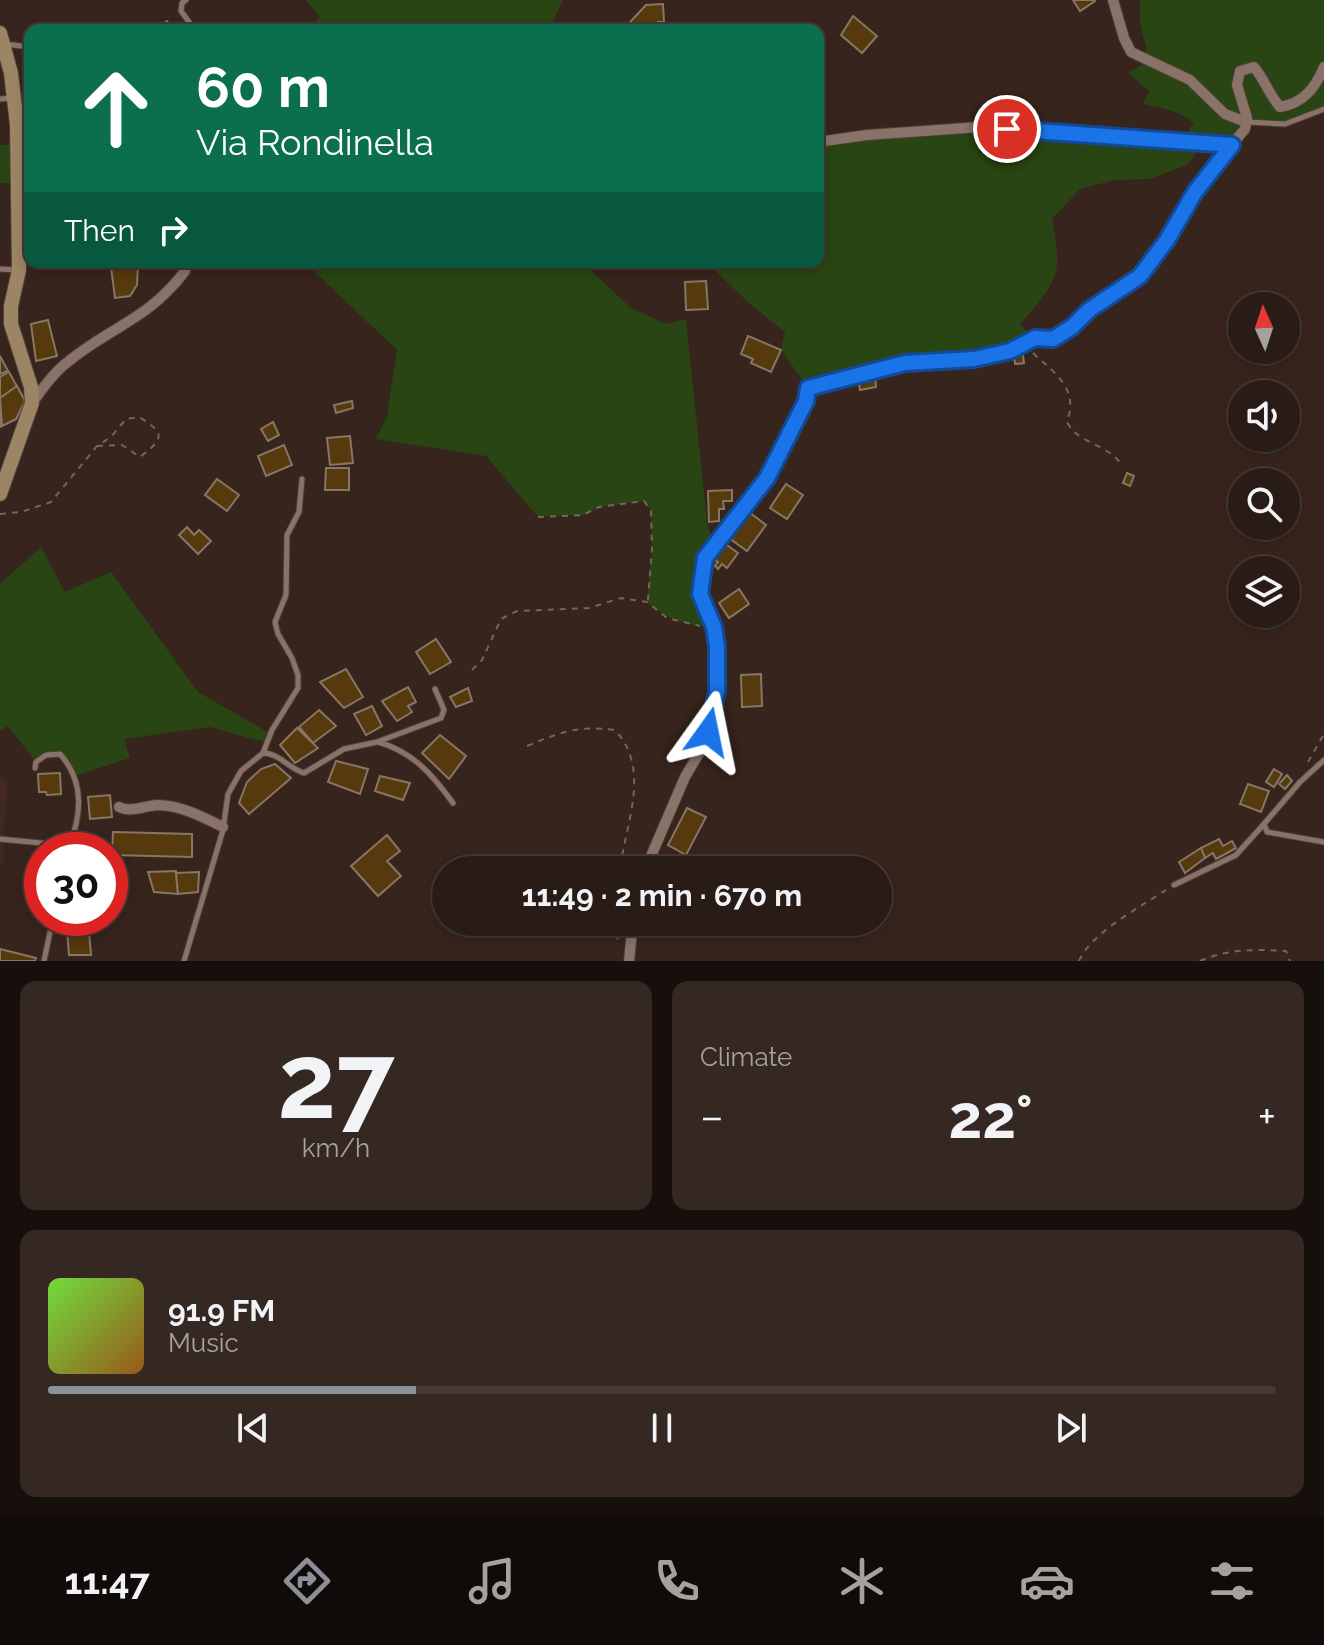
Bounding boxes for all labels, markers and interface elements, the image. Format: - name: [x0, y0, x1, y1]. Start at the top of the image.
- text: 60 m: [196, 54, 330, 120]
- icon: ahead: [64, 56, 168, 160]
- pin: [973, 95, 1041, 163]
- icon: arrive: [985, 107, 1029, 151]
- text: Via Rondinella: [196, 121, 434, 163]
- icon: right: [151, 208, 195, 252]
- text: Then: [64, 213, 135, 248]
- north arrow: [1228, 292, 1300, 364]
- map controls: [1228, 292, 1300, 628]
- button: sound: [1228, 380, 1300, 452]
- button: search: [1228, 468, 1300, 540]
- button: layers: [1228, 556, 1300, 628]
- position arrow: [666, 690, 750, 774]
- speed limit sign: 30: [24, 832, 128, 936]
- text: 11:49 · 2 min · 670 m: [522, 878, 802, 913]
- text: 27: [277, 1020, 395, 1142]
- text: Climate: [700, 1042, 792, 1072]
- text: 22°: [949, 1082, 1033, 1152]
- text: −: [700, 1091, 724, 1142]
- text: +: [1258, 1091, 1276, 1142]
- text: km/h: [302, 1133, 370, 1163]
- text: 91.9 FM: [168, 1293, 275, 1328]
- text: Music: [168, 1328, 239, 1358]
- icon: previous: [231, 1406, 275, 1450]
- icon: pause: [640, 1406, 684, 1450]
- icon: next: [1049, 1406, 1093, 1450]
- icon: directions: [279, 1553, 335, 1609]
- icon: music: [464, 1553, 520, 1609]
- icon: phone: [649, 1553, 705, 1609]
- icon: climate: [834, 1553, 890, 1609]
- icon: car: [1019, 1553, 1075, 1609]
- icon: filters: [1204, 1553, 1260, 1609]
- text: 11:47: [64, 1560, 150, 1602]

